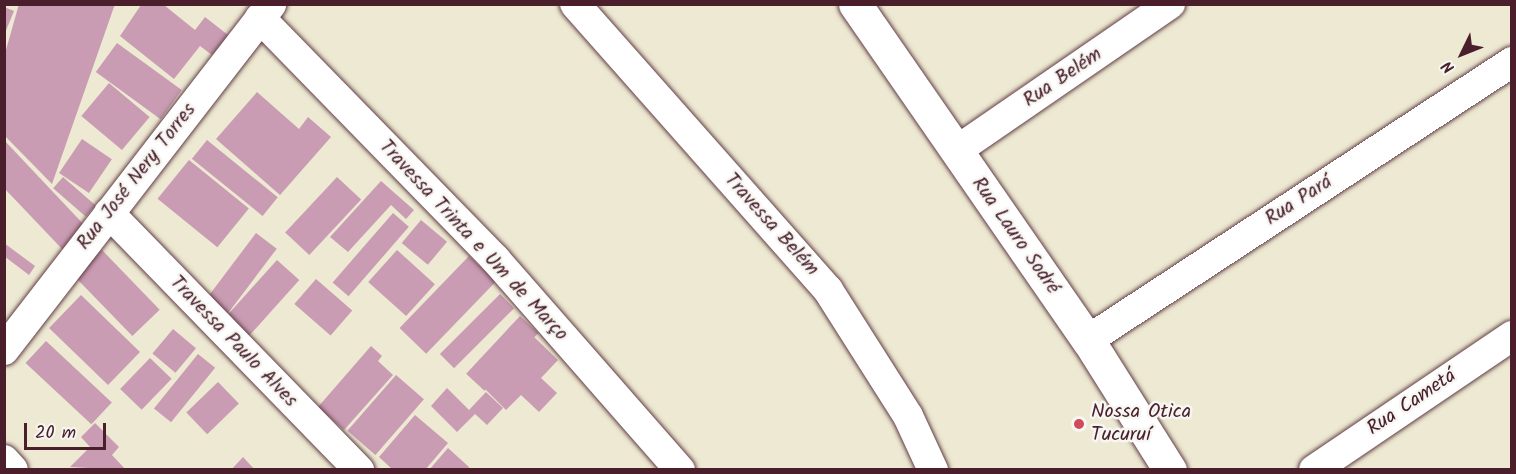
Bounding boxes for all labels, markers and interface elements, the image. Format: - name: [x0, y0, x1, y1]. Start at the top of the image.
- north arrow: [1432, 24, 1492, 84]
- street label: Rua Belém: [1019, 43, 1107, 113]
- text: N: [1436, 54, 1461, 79]
- street label: Rua José Nery Torres: [72, 99, 202, 255]
- street label: Travessa Trinta e Um de Março: [373, 135, 573, 347]
- street label: Travessa Belém: [719, 169, 823, 281]
- street label: Rua Pará: [1261, 171, 1337, 231]
- street label: Rua Lauro Sodré: [966, 173, 1064, 299]
- street label: Travessa Paulo Alves: [164, 271, 302, 413]
- street label: Rua Cametá: [1363, 364, 1461, 442]
- place label: Nossa Otica Tucuruí: [1091, 400, 1191, 447]
- scale bar: [27, 411, 110, 449]
- marker: Nossa Otica Tucuruí: [1072, 417, 1086, 431]
- text: 20 m: [35, 419, 76, 448]

